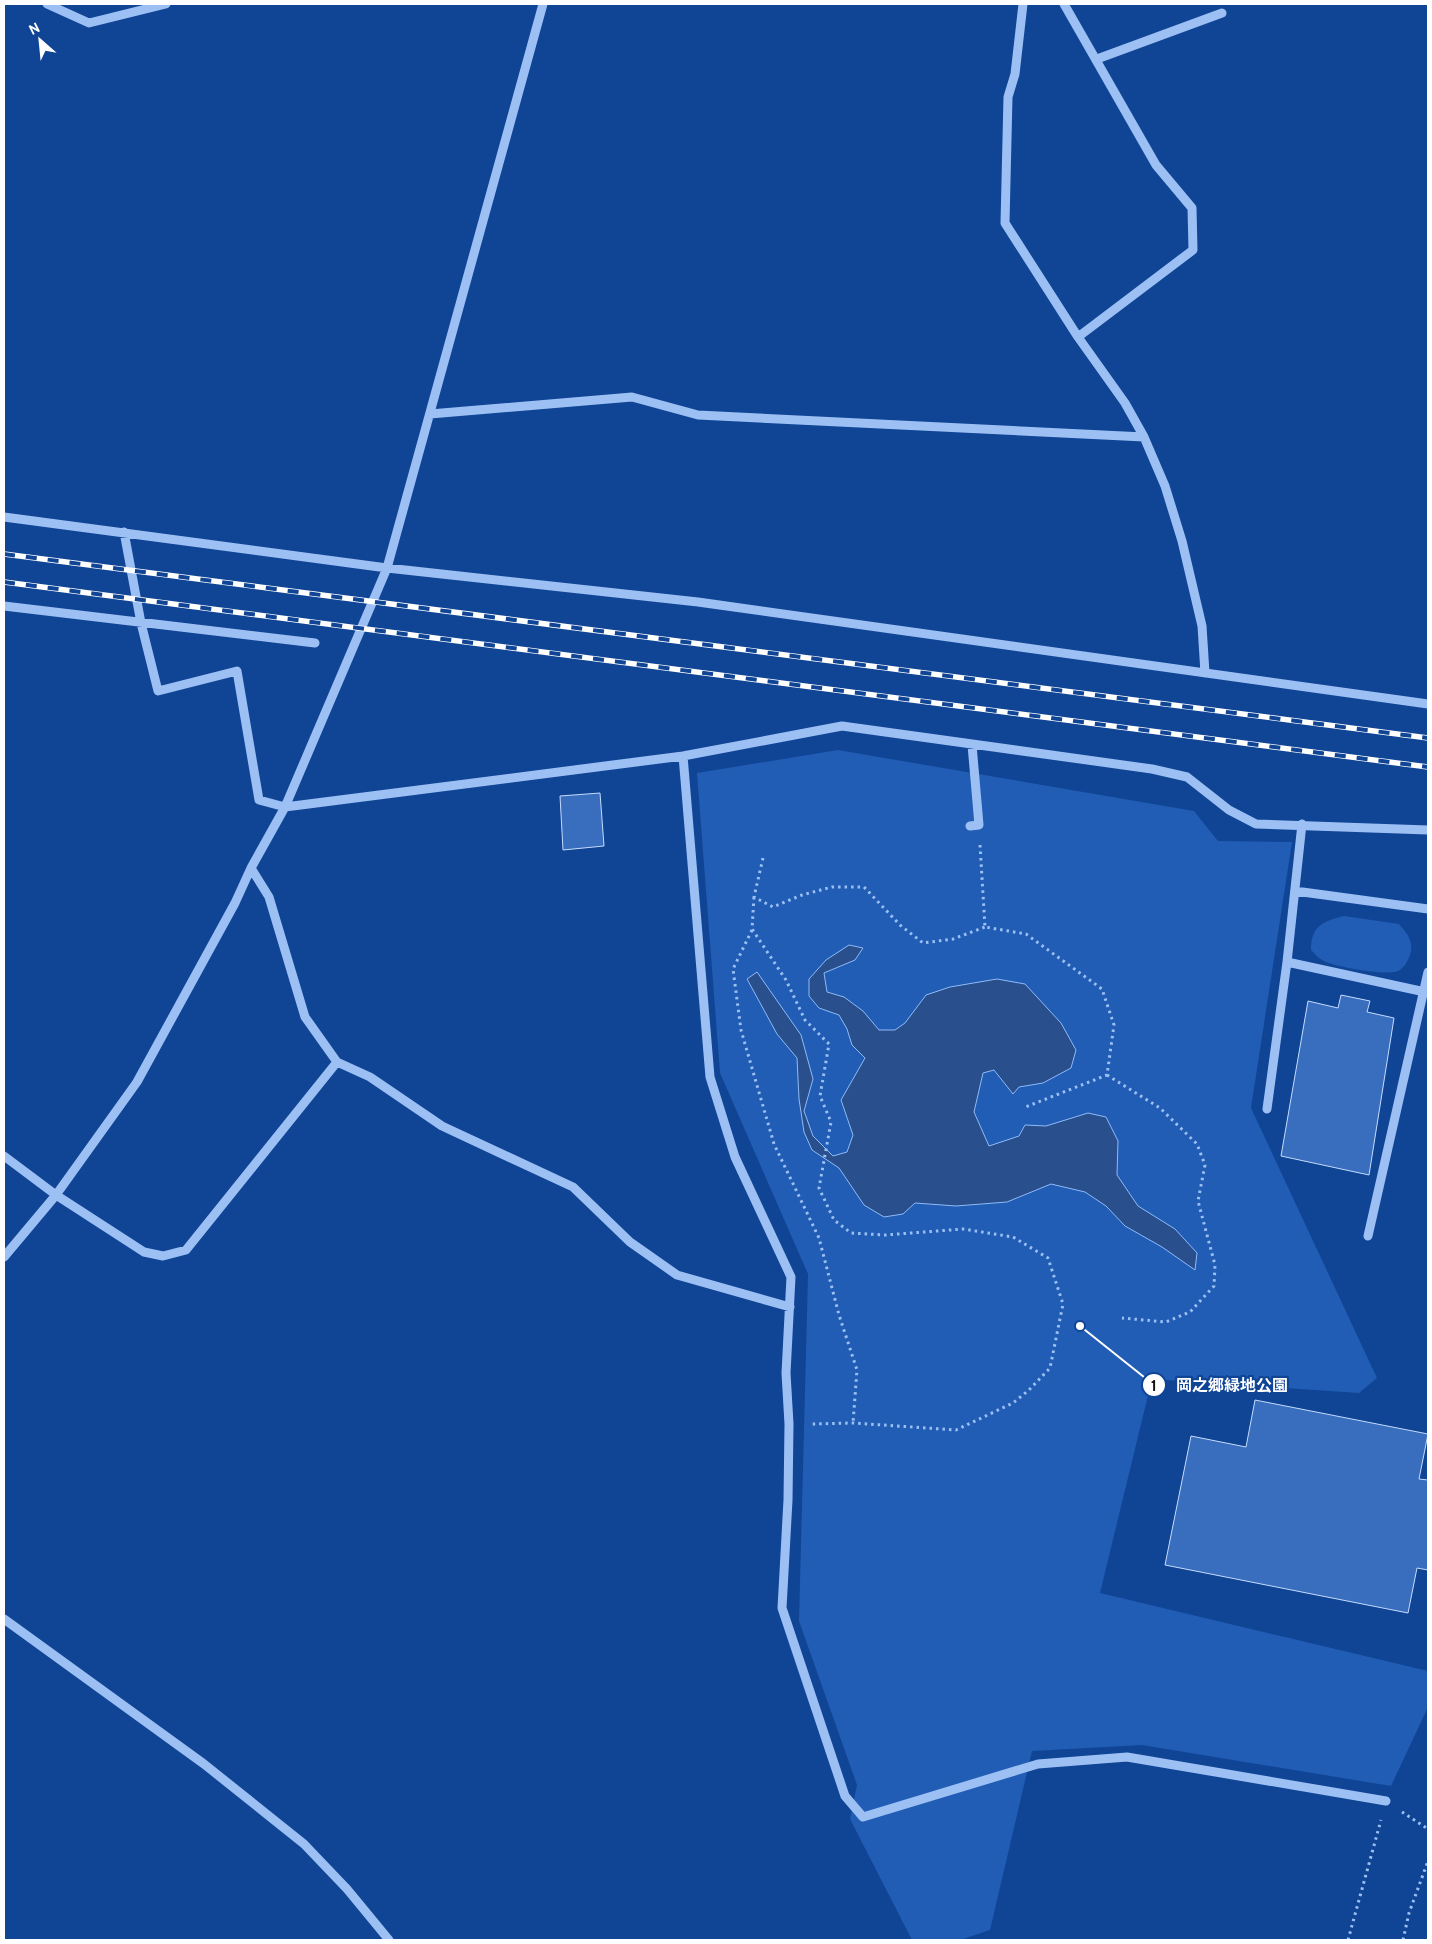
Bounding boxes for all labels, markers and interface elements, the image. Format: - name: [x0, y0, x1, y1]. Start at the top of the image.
- north arrow: [15, 15, 65, 65]
- text: N: [26, 20, 43, 40]
- callout: 岡之郷緑地公園: [1141, 1370, 1298, 1401]
- text: 岡之郷緑地公園: [1176, 1377, 1288, 1397]
- text: 1: [1151, 1378, 1157, 1397]

